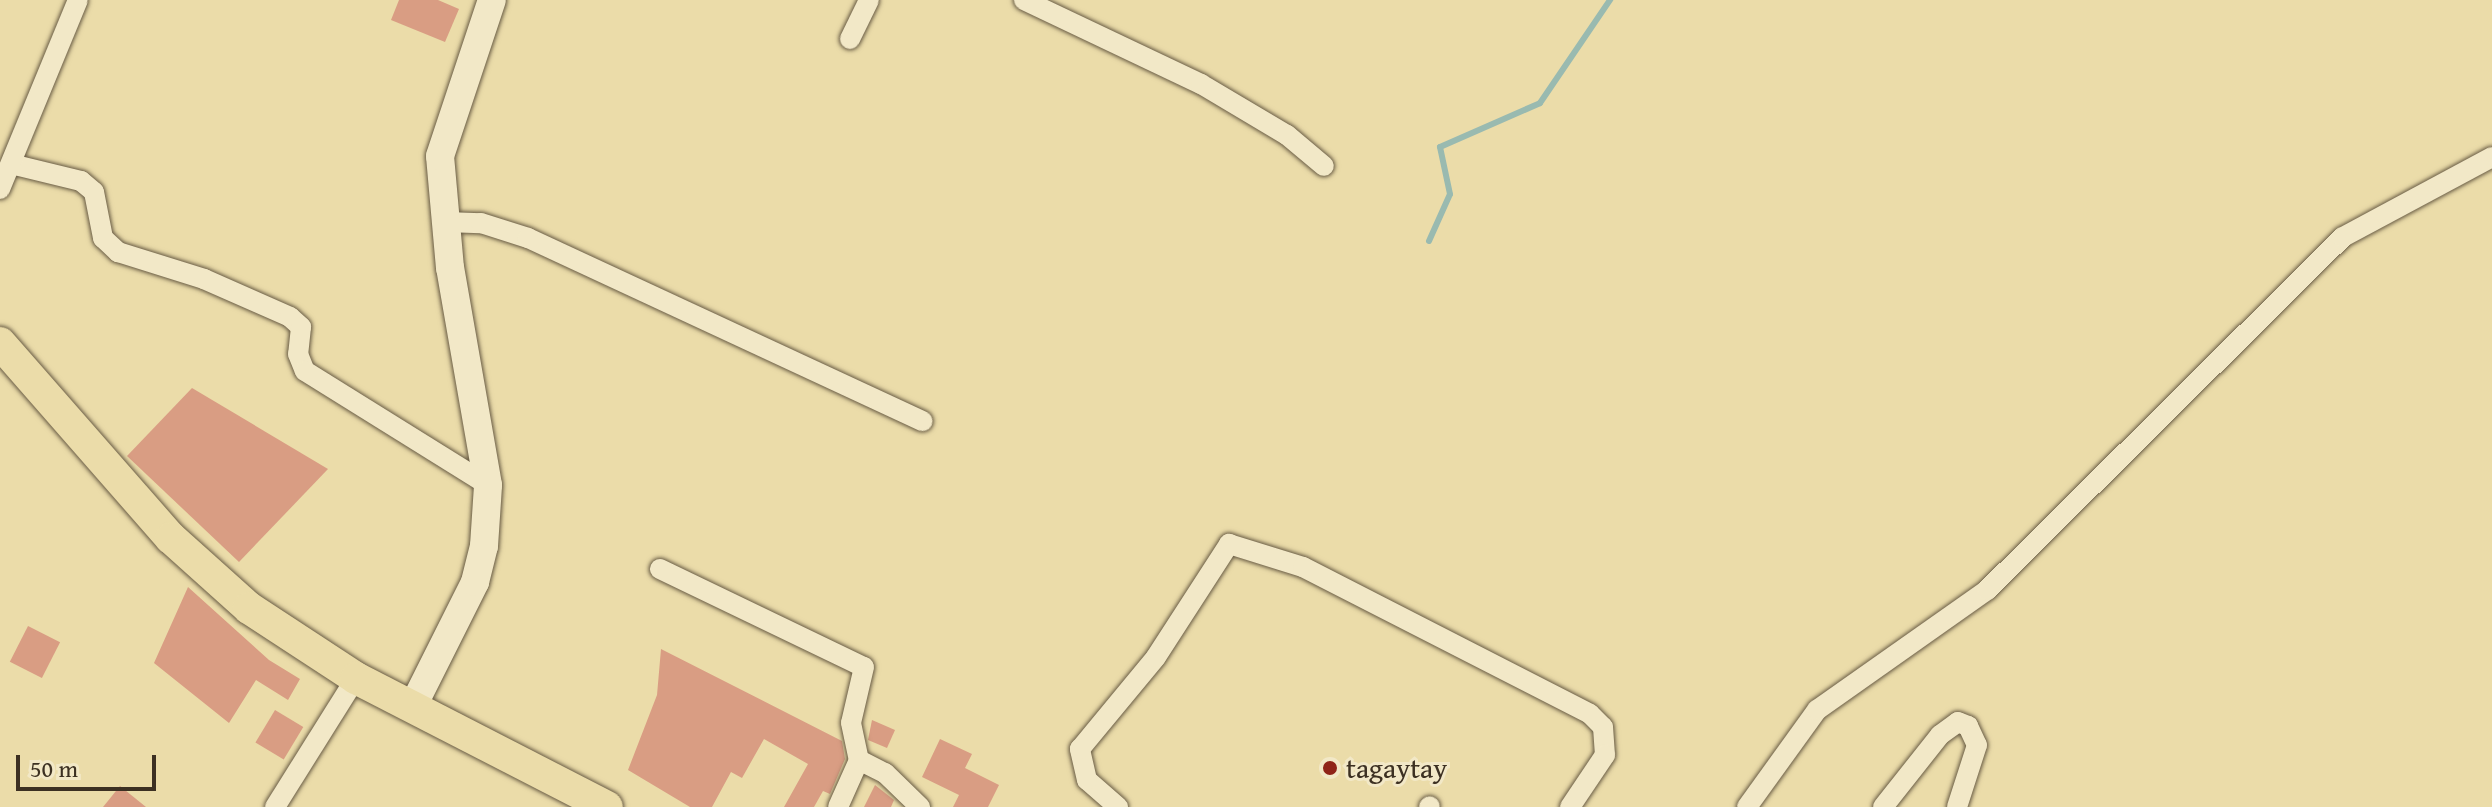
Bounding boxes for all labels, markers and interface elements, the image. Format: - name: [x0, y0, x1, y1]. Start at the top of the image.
- scale bar: [20, 739, 160, 789]
- text: 50 m: [30, 751, 78, 786]
- place label: tagaytay: [1346, 751, 1447, 785]
- marker: tagaytay: [1321, 759, 1339, 777]

